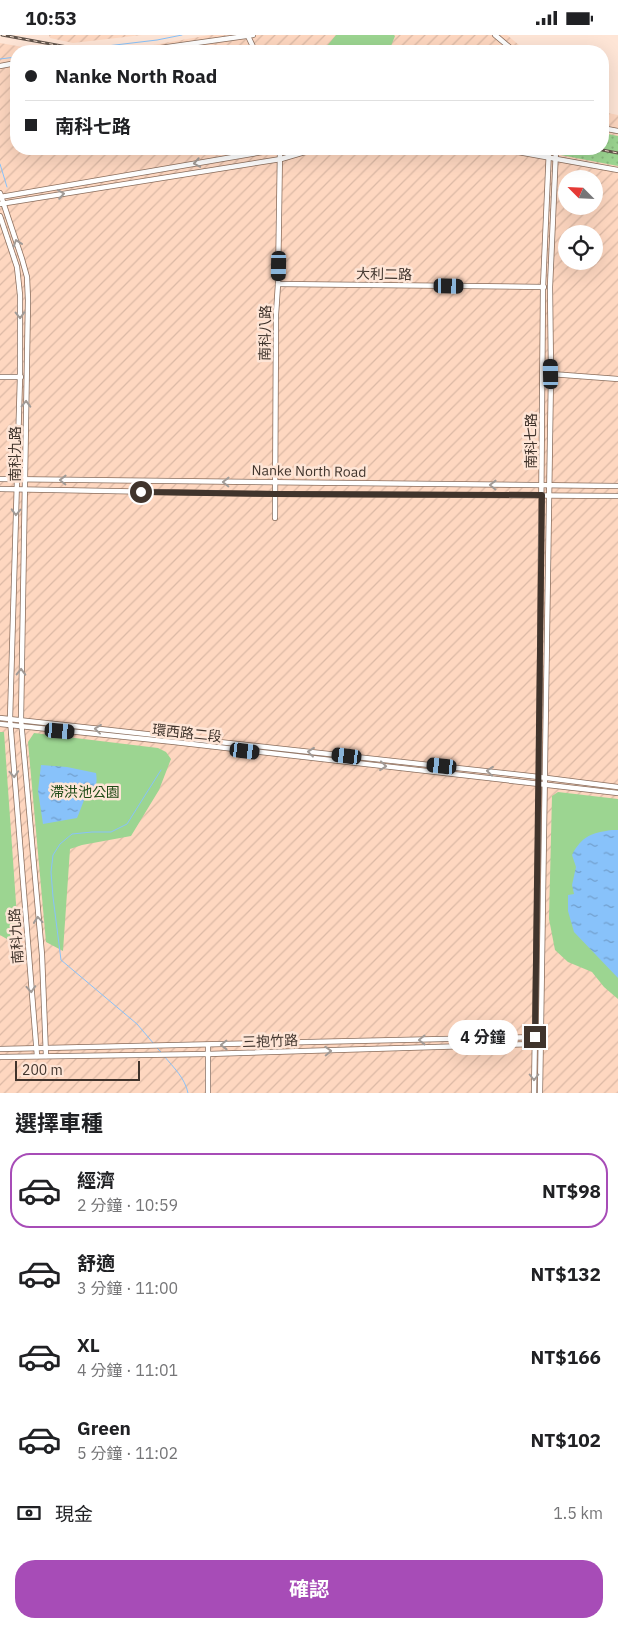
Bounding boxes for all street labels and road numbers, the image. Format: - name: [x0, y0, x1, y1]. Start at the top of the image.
- street label: 大利二路: [356, 265, 412, 283]
- street label: 南科八路: [256, 305, 274, 361]
- street label: 南科七路: [522, 413, 540, 469]
- street label: 南科九路: [6, 426, 24, 482]
- street label: Nanke North Road: [251, 461, 367, 481]
- street label: 環西路二段: [151, 720, 223, 746]
- street label: 南科九路: [5, 907, 27, 965]
- street label: 三抱竹路: [242, 1031, 298, 1051]

